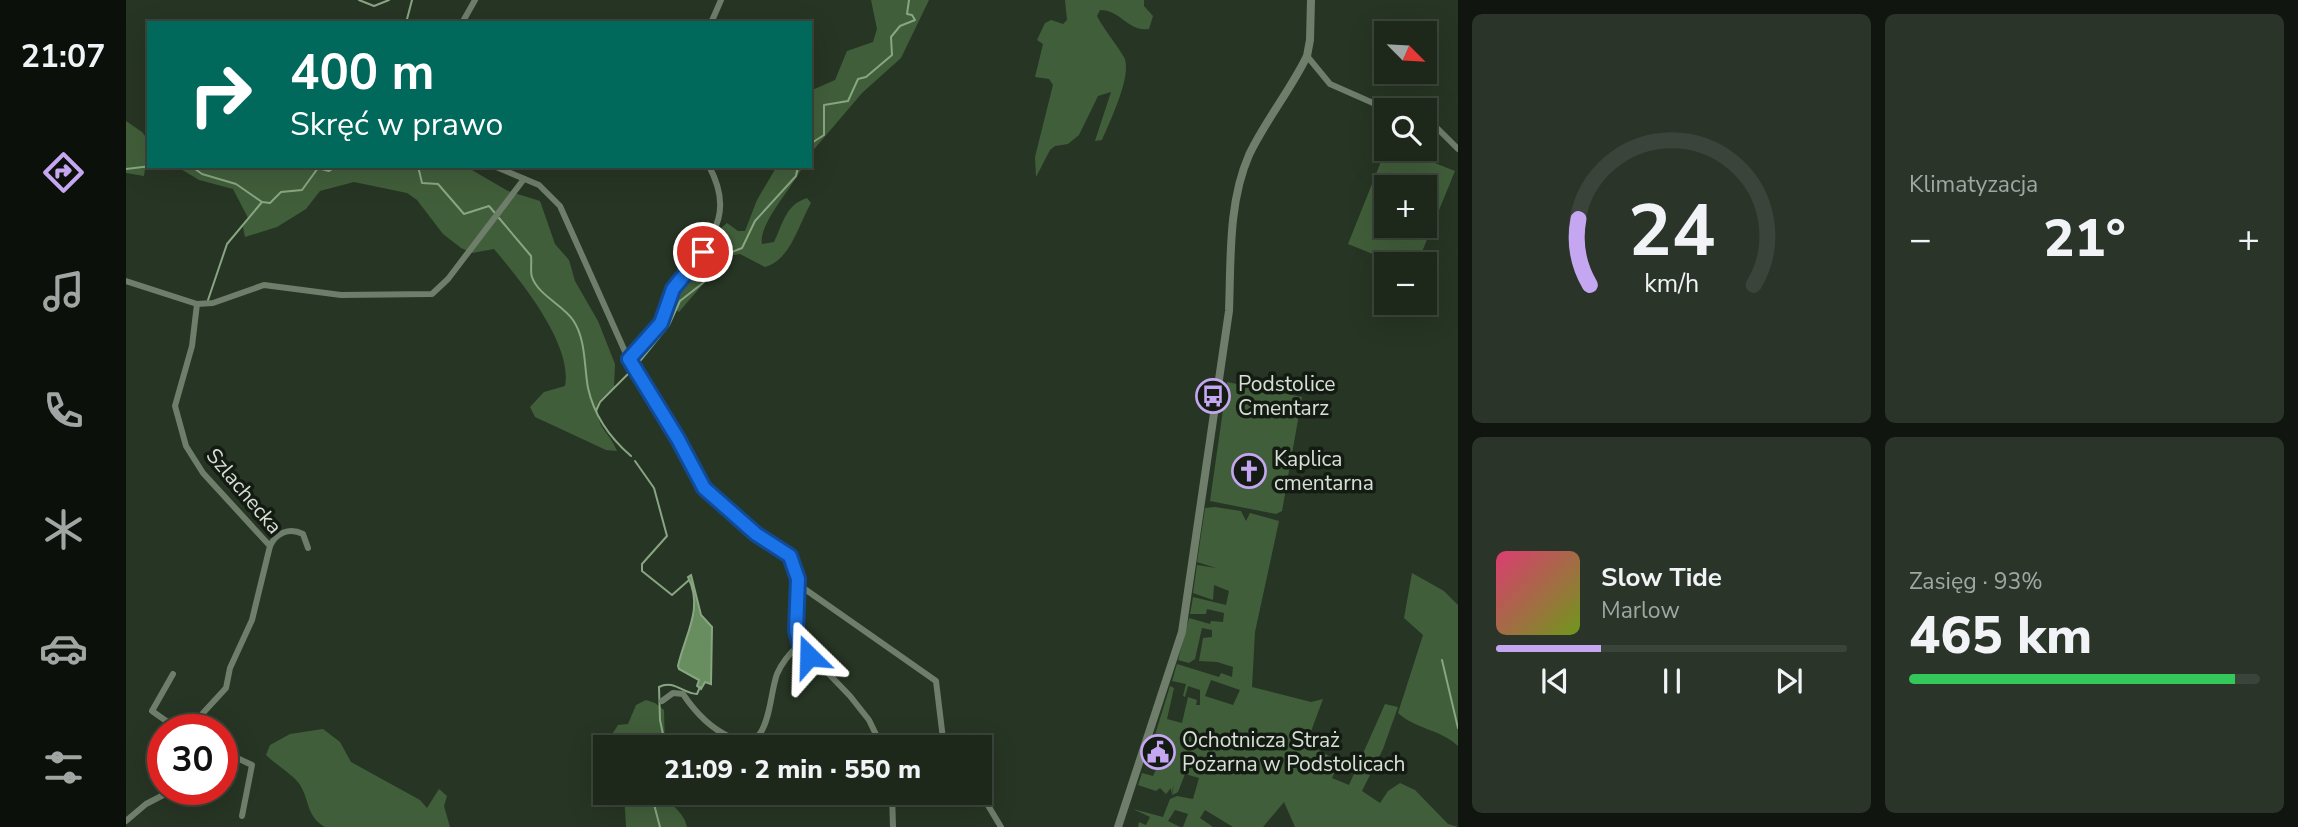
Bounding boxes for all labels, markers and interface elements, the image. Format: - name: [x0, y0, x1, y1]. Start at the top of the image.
- north arrow: [1374, 21, 1437, 84]
- map controls: [1374, 21, 1437, 315]
- text: 21:07: [21, 35, 105, 78]
- text: 400 m: [290, 39, 434, 106]
- icon: right: [175, 49, 266, 140]
- button: search: [1374, 98, 1437, 161]
- text: Skręć w prawo: [290, 103, 503, 146]
- icon: directions: [39, 148, 88, 197]
- text: Klimatyzacja: [1909, 169, 2038, 200]
- button: +: [1374, 175, 1437, 238]
- text: 24: [1628, 181, 1715, 281]
- text: 21°: [2043, 203, 2126, 274]
- text: −: [1909, 214, 1932, 265]
- text: +: [2237, 214, 2260, 265]
- pin: [673, 222, 733, 282]
- icon: arrive: [684, 233, 722, 271]
- button: −: [1374, 252, 1437, 315]
- text: km/h: [1644, 266, 1699, 300]
- icon: music: [39, 267, 88, 316]
- place label: Podstolice Cmentarz: [1238, 370, 1335, 422]
- bus stop icon: Podstolice Cmentarz: [1194, 377, 1232, 415]
- icon: phone: [39, 386, 88, 435]
- street label: Szlachecka: [200, 442, 288, 540]
- place label: Kaplica cmentarna: [1274, 445, 1374, 497]
- church icon: Kaplica cmentarna: [1230, 452, 1268, 490]
- icon: climate: [39, 505, 88, 554]
- text: Slow Tide: [1601, 560, 1722, 595]
- text: Zasięg · 93%: [1909, 566, 2043, 597]
- text: Marlow: [1601, 595, 1680, 626]
- text: 465 km: [1909, 600, 2092, 671]
- position arrow: [772, 619, 846, 693]
- icon: car: [39, 624, 88, 673]
- icon: previous: [1536, 662, 1574, 700]
- icon: pause: [1653, 662, 1691, 700]
- icon: next: [1770, 662, 1808, 700]
- speed limit sign: 30: [147, 714, 238, 805]
- place label: Ochotnicza Straż Pożarna w Podstolicach: [1182, 726, 1405, 778]
- public building icon: Ochotnicza Straż Pożarna w Podstolicach: [1139, 733, 1177, 771]
- icon: filters: [39, 743, 88, 792]
- text: 21:09 · 2 min · 550 m: [664, 752, 921, 787]

